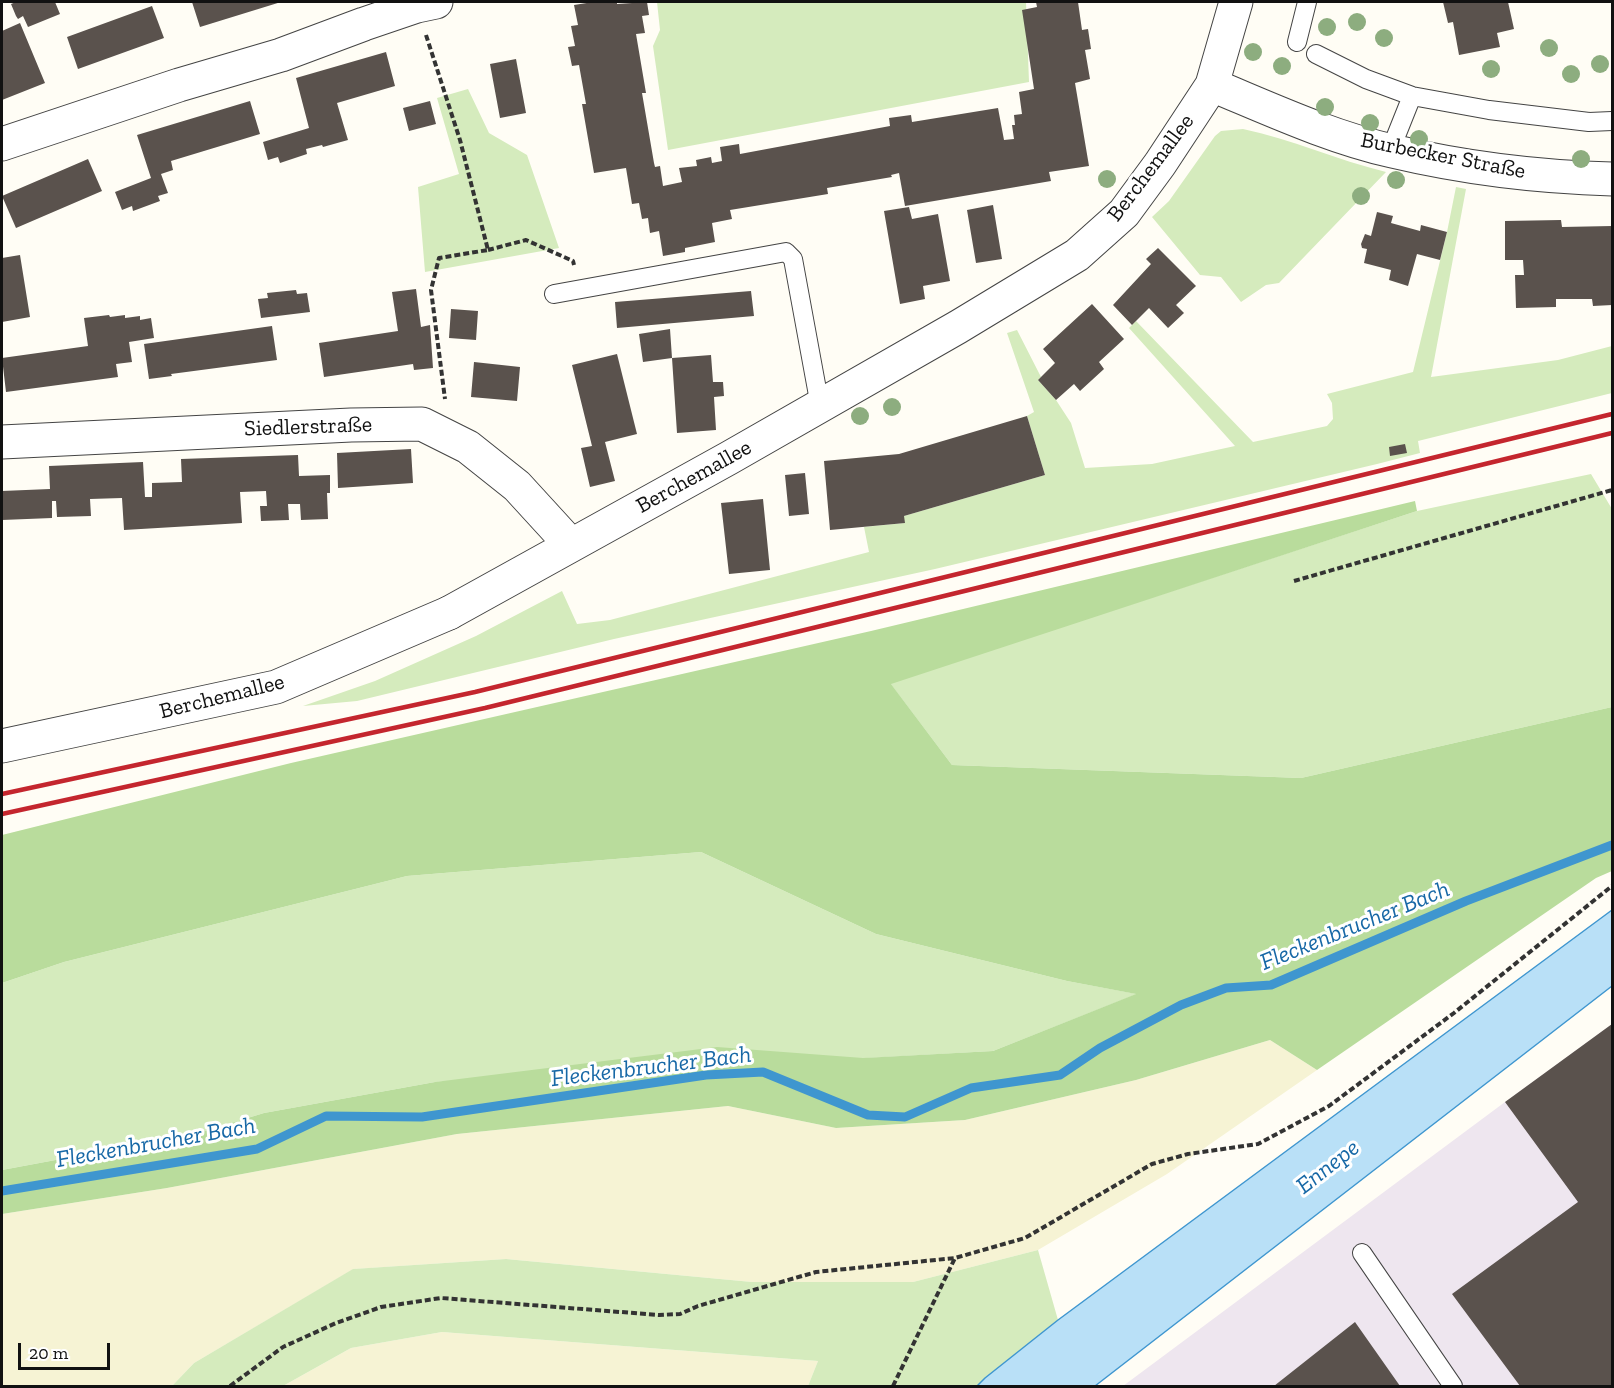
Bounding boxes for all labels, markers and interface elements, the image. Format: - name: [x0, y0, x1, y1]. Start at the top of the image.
- street label: Berchemallee: [1102, 109, 1200, 227]
- street label: Burbecker Straße: [1358, 127, 1528, 185]
- street label: Siedlerstraße: [244, 412, 372, 442]
- street label: Berchemallee: [632, 435, 756, 519]
- street label: Berchemallee: [157, 669, 287, 725]
- water label: Fleckenbrucher Bach: [1256, 875, 1454, 977]
- water label: Fleckenbrucher Bach: [549, 1040, 753, 1094]
- water label: Fleckenbrucher Bach: [54, 1111, 258, 1175]
- water label: Ennepe: [1291, 1133, 1365, 1201]
- scale bar: [21, 1331, 112, 1369]
- text: 20 m: [29, 1342, 68, 1364]

